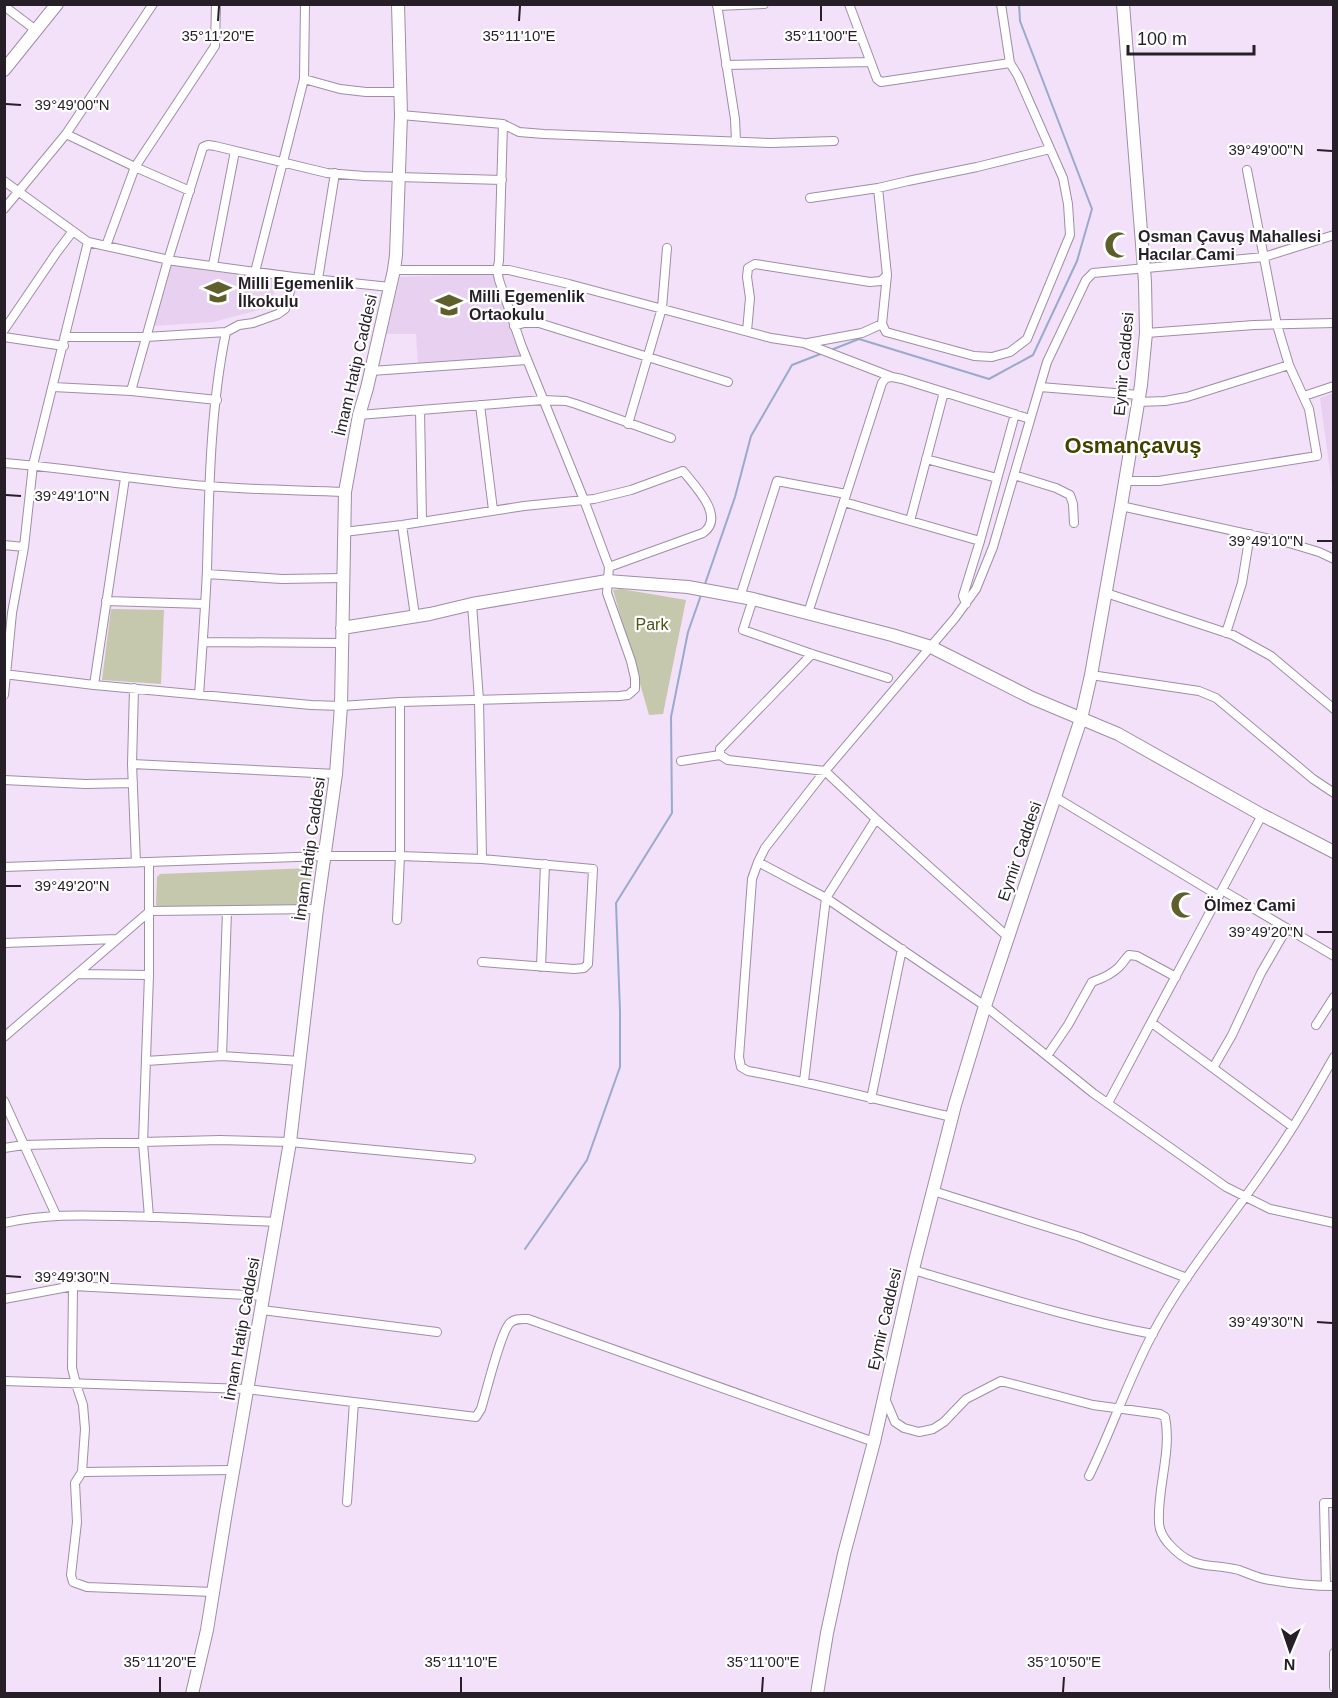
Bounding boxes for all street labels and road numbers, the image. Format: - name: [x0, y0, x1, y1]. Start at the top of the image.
- street label: İmam Hatip Caddesi: [330, 292, 380, 438]
- street label: Eymir Caddesi: [1110, 311, 1136, 417]
- street label: İmam Hatip Caddesi: [290, 776, 328, 922]
- street label: Eymir Caddesi: [995, 799, 1044, 903]
- street label: İmam Hatip Caddesi: [220, 1256, 262, 1402]
- street label: Eymir Caddesi: [865, 1267, 904, 1372]

